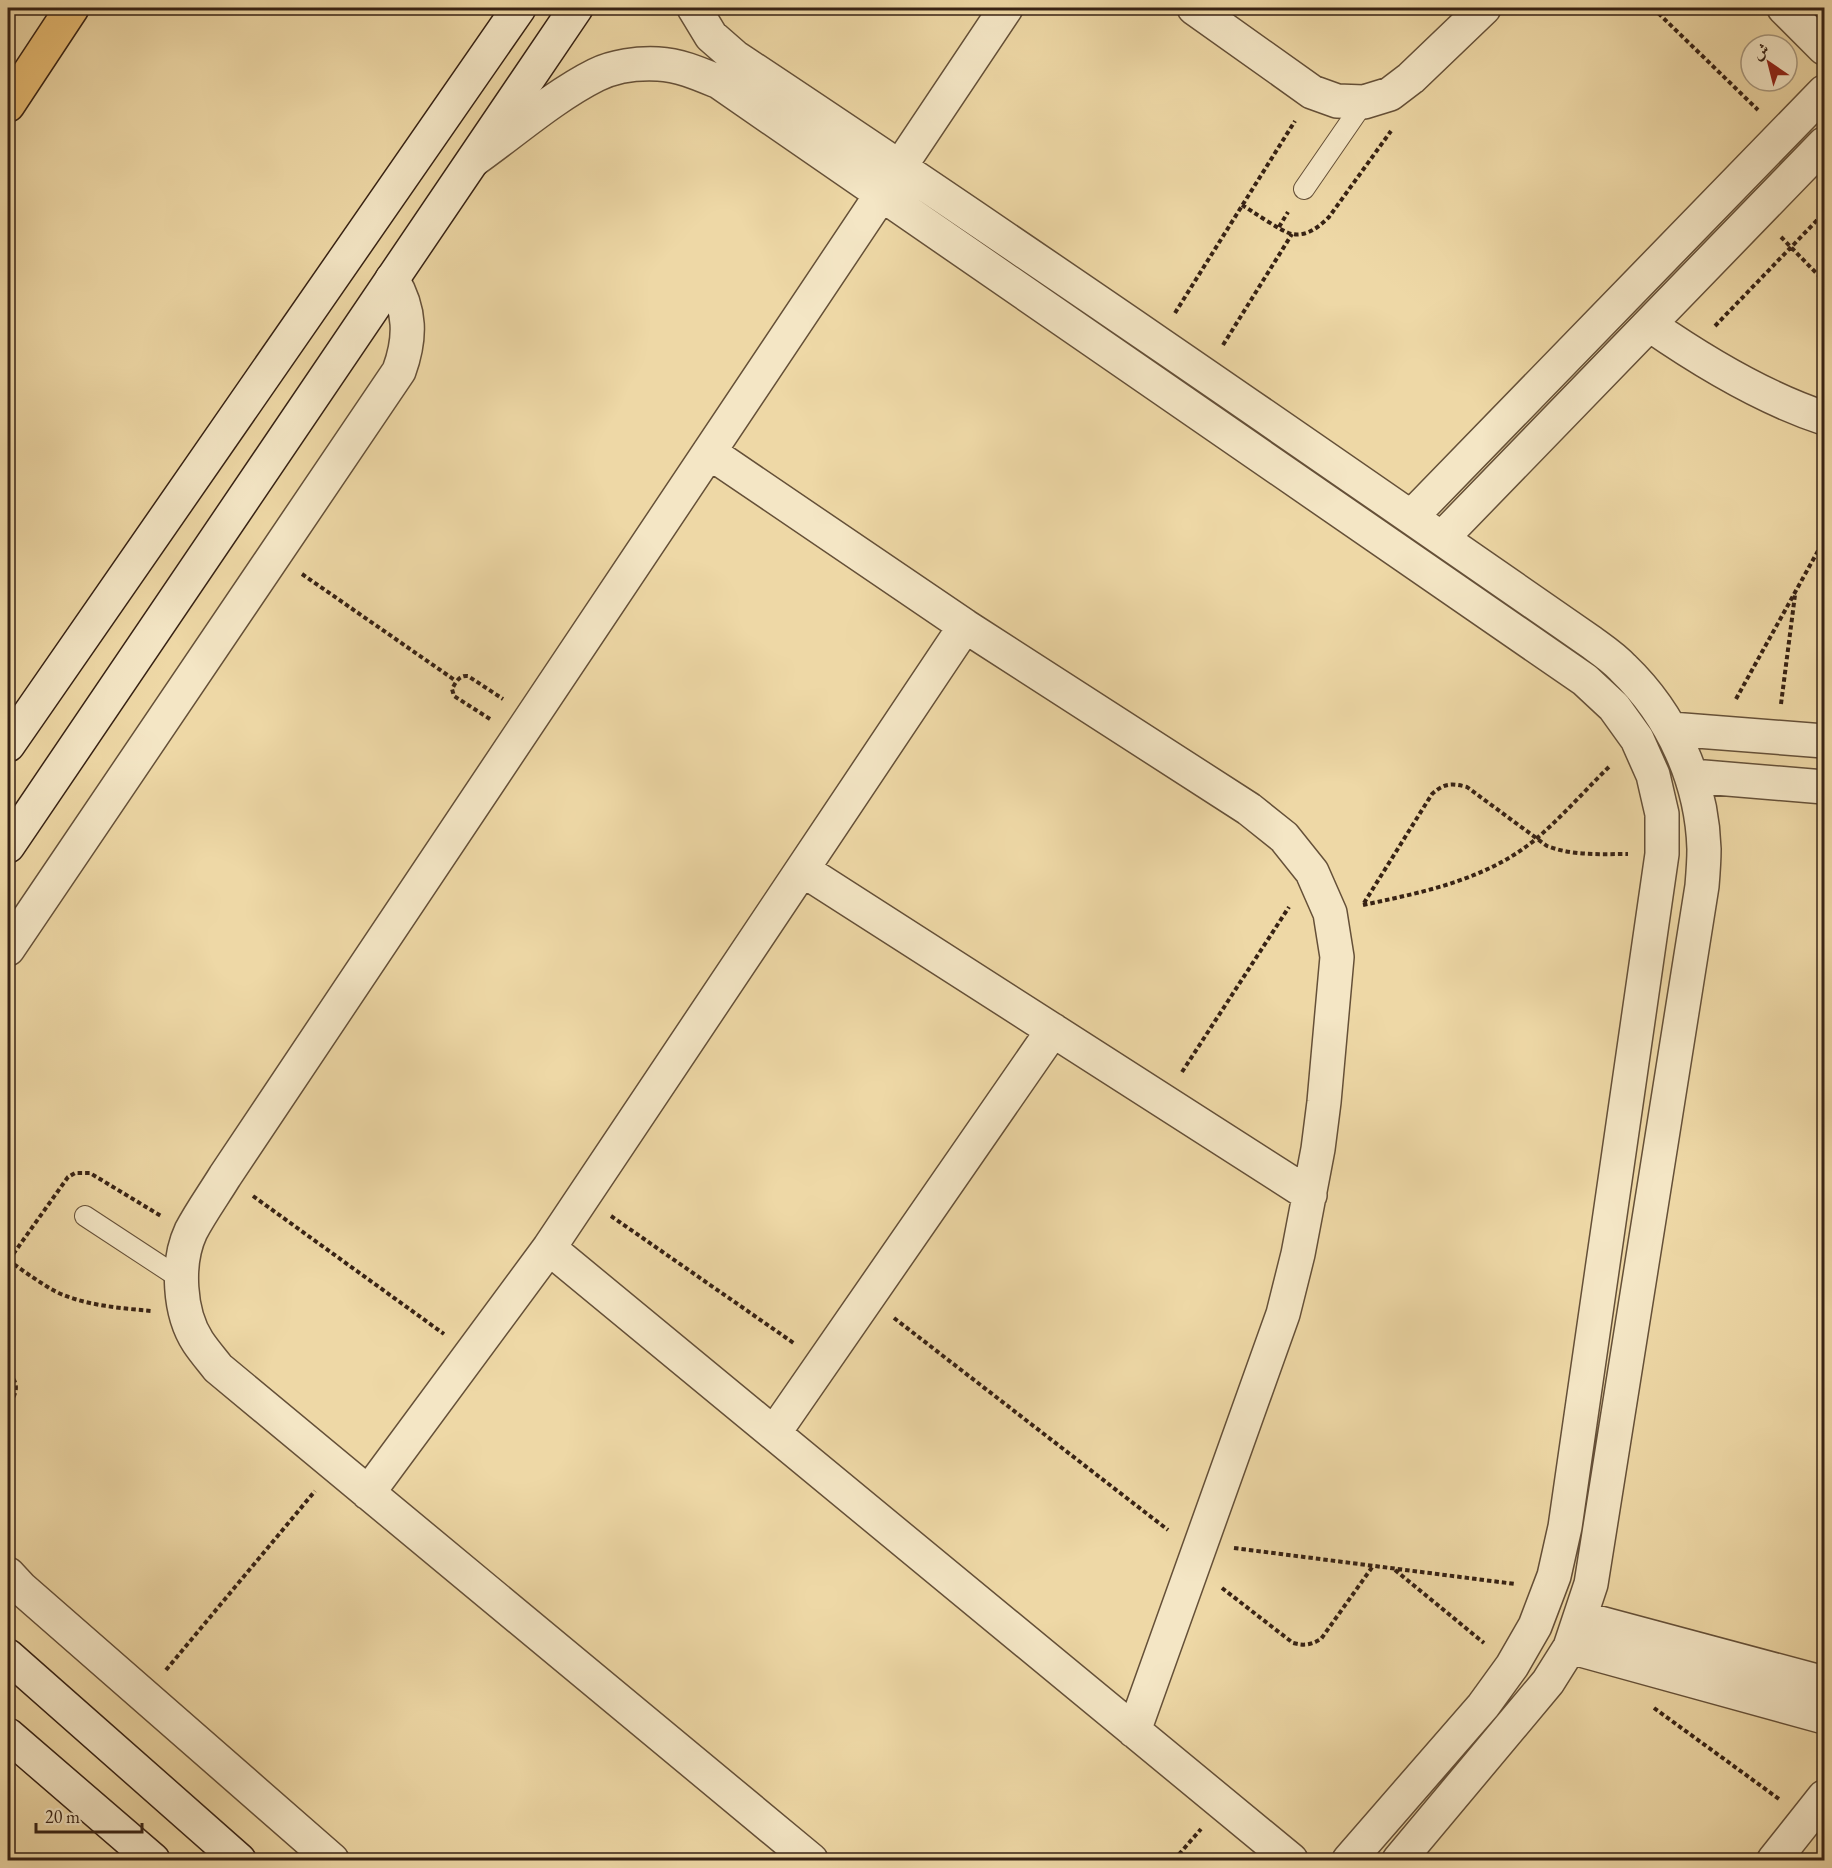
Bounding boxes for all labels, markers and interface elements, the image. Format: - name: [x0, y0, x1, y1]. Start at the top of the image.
- north arrow: [1739, 33, 1799, 93]
- text: ش: [1748, 38, 1773, 64]
- scale bar: [36, 1796, 142, 1834]
- text: 20 m: [45, 1805, 80, 1828]

